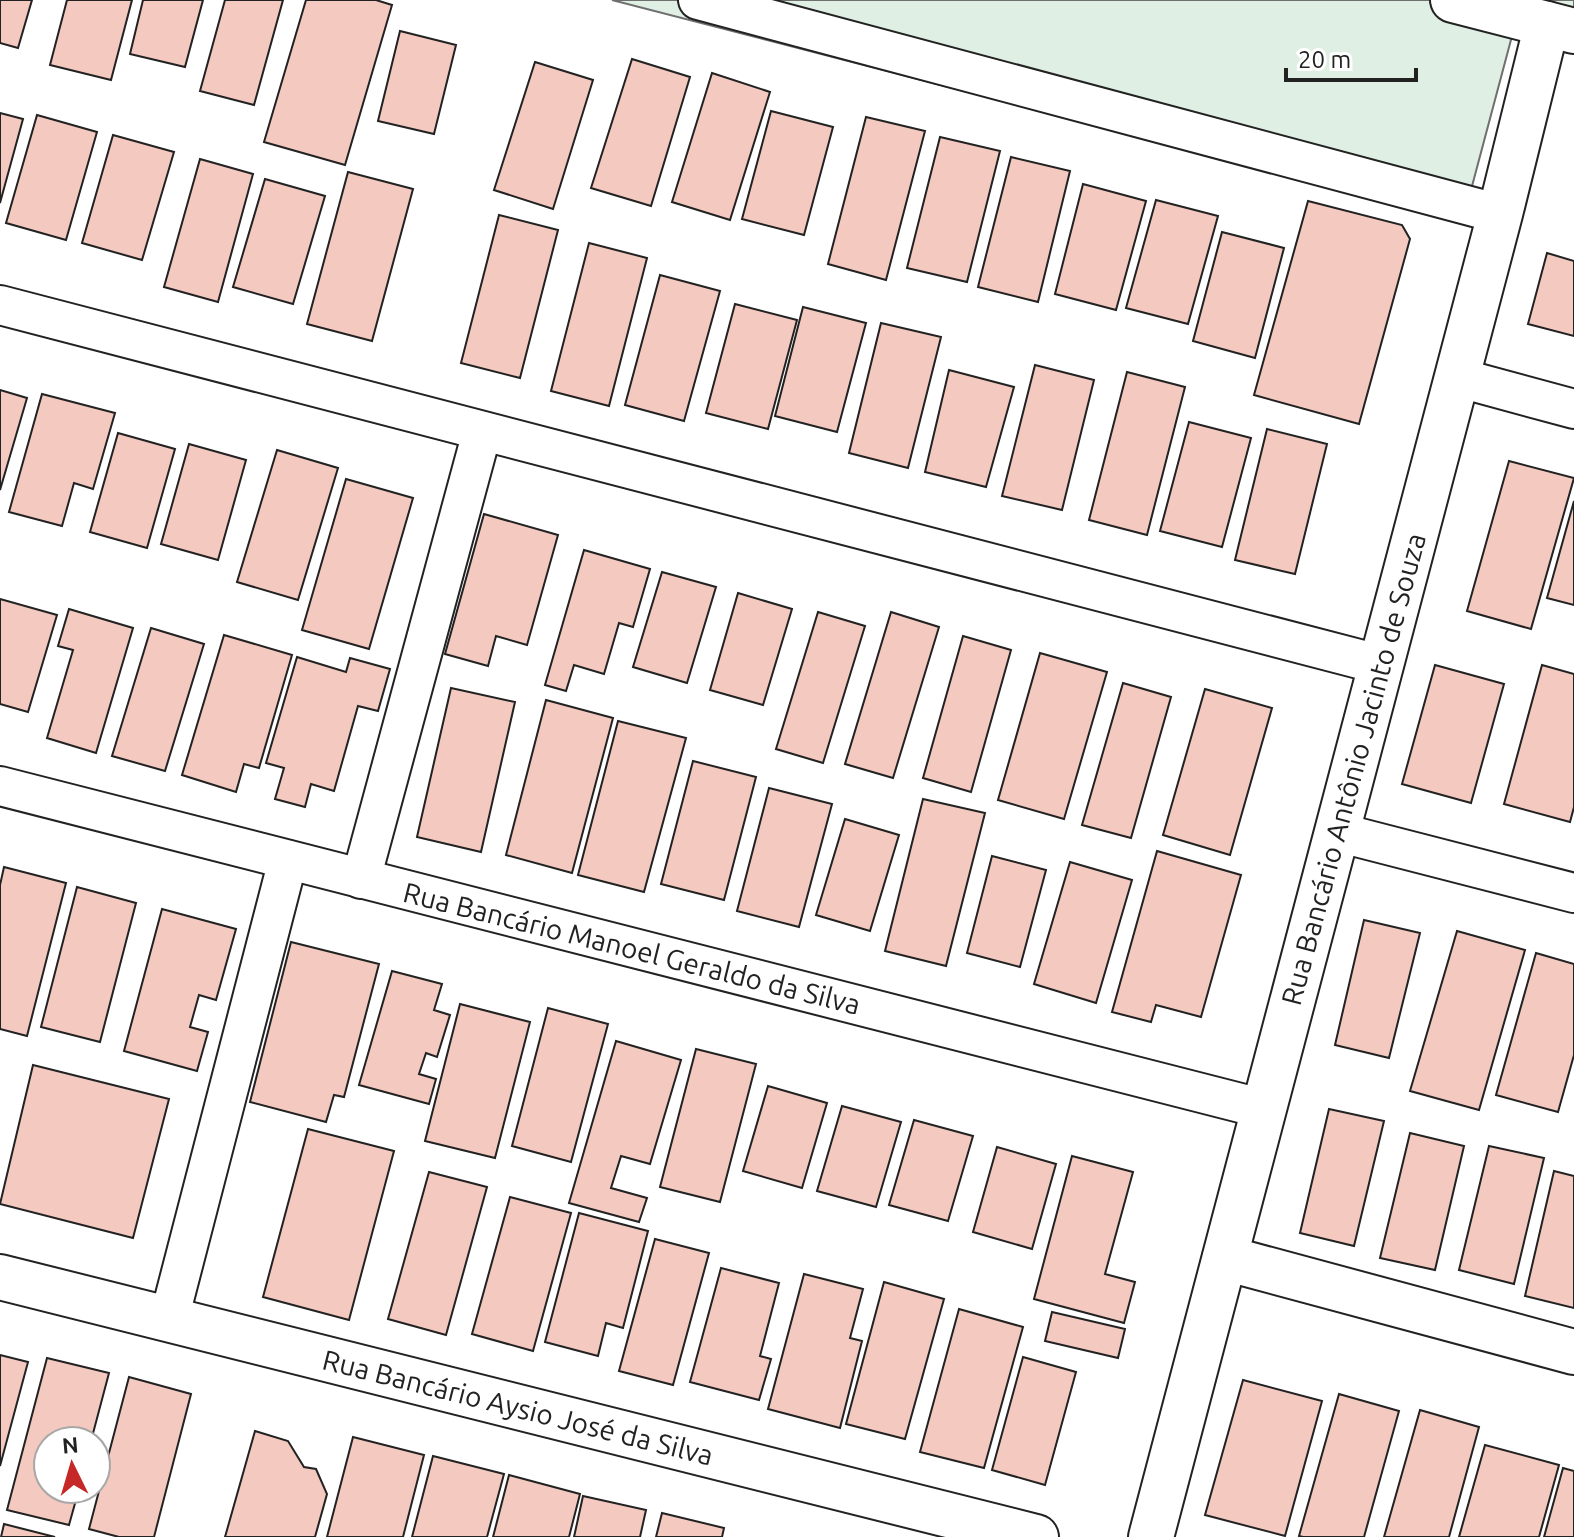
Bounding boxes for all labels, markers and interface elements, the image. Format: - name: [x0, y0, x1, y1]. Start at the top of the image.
- scale bar: [1286, 32, 1416, 82]
- text: 20 m: [1298, 46, 1351, 73]
- street label: Rua Bancário Antônio Jacinto de Souza: [1275, 530, 1431, 1008]
- street label: Rua Bancário Manoel Geraldo da Silva: [400, 876, 864, 1020]
- street label: Rua Bancário Aysio José da Silva: [319, 1343, 717, 1471]
- north arrow: [32, 1425, 112, 1505]
- text: N: [61, 1431, 79, 1458]

